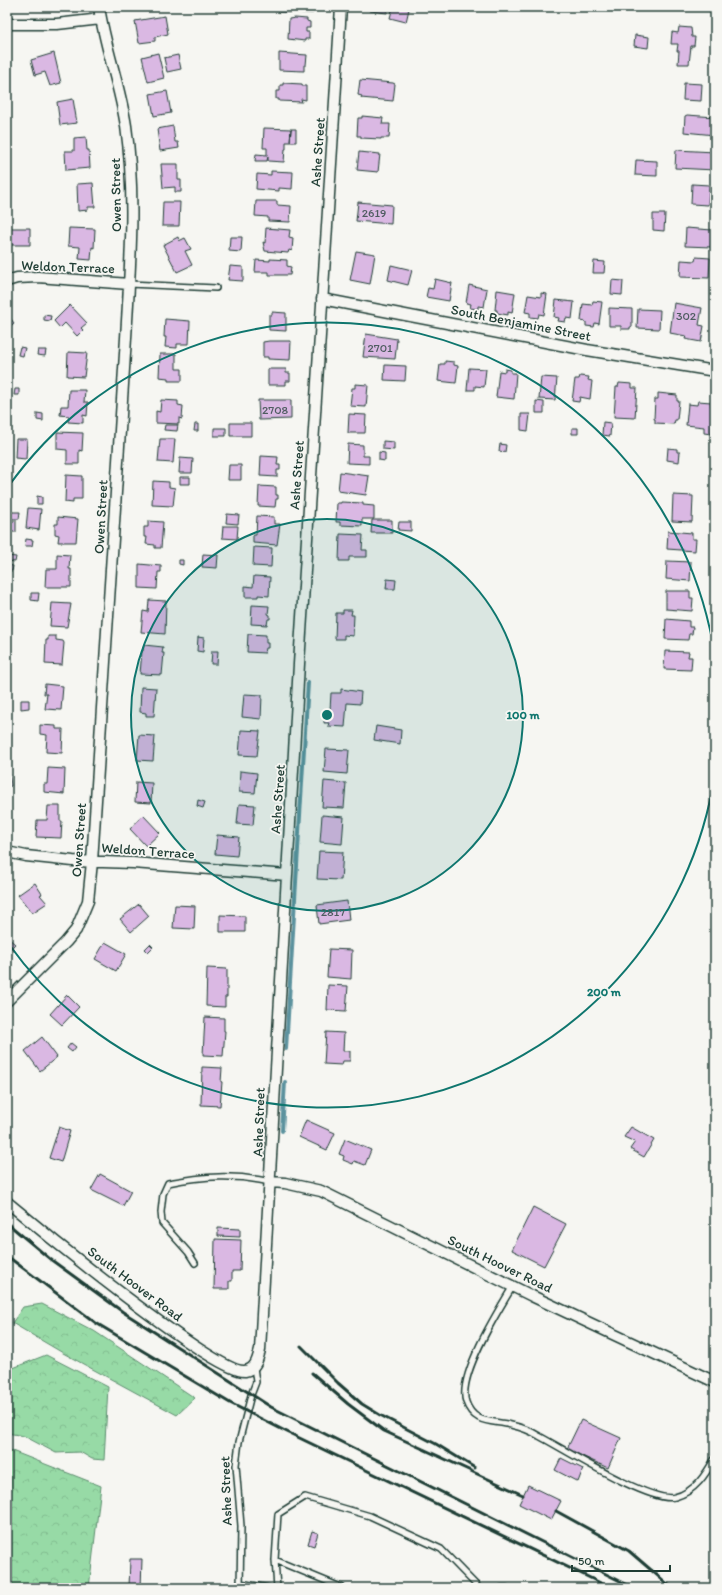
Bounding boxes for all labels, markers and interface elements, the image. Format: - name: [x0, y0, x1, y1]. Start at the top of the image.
- street label: Ashe Street: [307, 117, 329, 187]
- street label: Owen Street: [107, 158, 125, 232]
- house number: 2619: [362, 206, 386, 220]
- street label: Weldon Terrace: [21, 257, 115, 277]
- street label: South Benjamine Street: [450, 301, 592, 345]
- house number: 302: [676, 309, 697, 323]
- house number: 2701: [367, 341, 393, 355]
- house number: 2708: [262, 403, 289, 417]
- street label: Ashe Street: [286, 440, 308, 510]
- street label: Owen Street: [91, 479, 111, 555]
- centre of rings: [320, 708, 334, 722]
- text: 100 m: [506, 708, 540, 722]
- street label: Ashe Street: [267, 764, 289, 834]
- street label: Owen Street: [68, 802, 90, 878]
- street label: Weldon Terrace: [101, 839, 196, 863]
- house number: 2817: [321, 905, 345, 919]
- text: 200 m: [587, 985, 622, 999]
- street label: Ashe Street: [249, 1087, 269, 1157]
- street label: South Hoover Road: [445, 1231, 556, 1297]
- street label: South Hoover Road: [84, 1243, 186, 1326]
- street label: Ashe Street: [216, 1456, 236, 1526]
- scale bar: [572, 1547, 670, 1573]
- text: 50 m: [578, 1554, 604, 1568]

